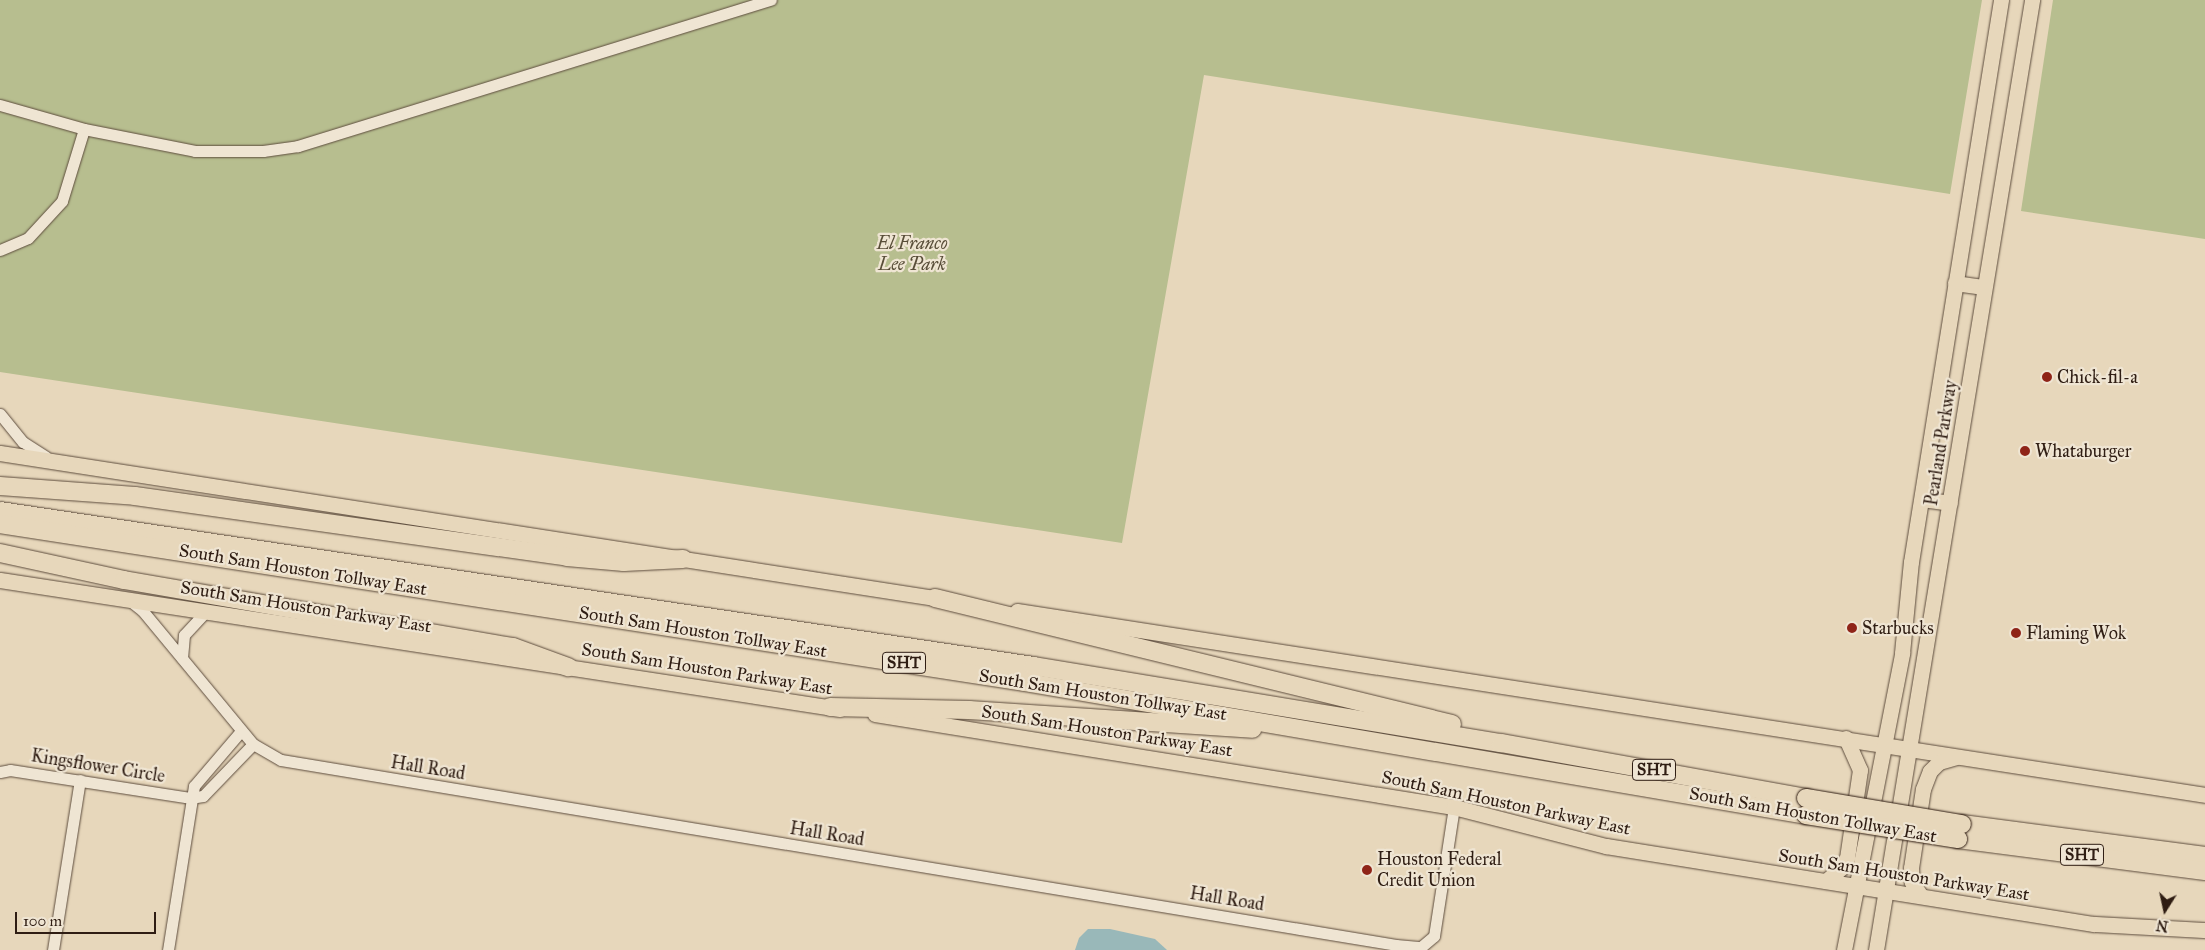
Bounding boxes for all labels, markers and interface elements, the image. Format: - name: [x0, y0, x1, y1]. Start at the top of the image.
- park label: El Franco Lee Park: [876, 233, 948, 276]
- place label: Chick-fil-a: [2057, 366, 2138, 388]
- marker: Chick-fil-a: [2041, 371, 2053, 383]
- street label: Pearland Parkway: [1920, 379, 1962, 507]
- place label: Whataburger: [2035, 440, 2131, 462]
- marker: Whataburger: [2019, 445, 2031, 457]
- street label: South Sam Houston Tollway East: [178, 540, 428, 600]
- street label: South Sam Houston Parkway East: [179, 576, 433, 638]
- street label: South Sam Houston Tollway East: [578, 602, 828, 662]
- place label: Starbucks: [1862, 617, 1934, 639]
- marker: Starbucks: [1846, 622, 1858, 634]
- place label: Flaming Wok: [2026, 622, 2126, 644]
- marker: Flaming Wok: [2010, 627, 2022, 639]
- street label: South Sam Houston Parkway East: [580, 638, 834, 700]
- road number: SHT: [882, 650, 926, 676]
- street label: South Sam Houston Tollway East: [978, 665, 1228, 725]
- street label: South Sam Houston Parkway East: [980, 700, 1234, 762]
- street label: Kingsflower Circle: [30, 745, 166, 787]
- street label: Hall Road: [389, 751, 467, 785]
- road number: SHT: [1632, 756, 1676, 784]
- street label: South Sam Houston Parkway East: [1380, 766, 1632, 840]
- street label: South Sam Houston Tollway East: [1688, 783, 1938, 847]
- street label: Hall Road: [788, 817, 866, 851]
- road number: SHT: [2060, 842, 2104, 868]
- street label: South Sam Houston Parkway East: [1777, 844, 2031, 906]
- place label: Houston Federal Credit Union: [1377, 849, 1502, 892]
- marker: Houston Federal Credit Union: [1361, 864, 1373, 876]
- street label: Hall Road: [1188, 882, 1266, 916]
- north arrow: [2140, 885, 2190, 935]
- scale bar: [18, 902, 159, 934]
- text: 100 m: [23, 912, 62, 930]
- text: N: [2155, 916, 2170, 935]

